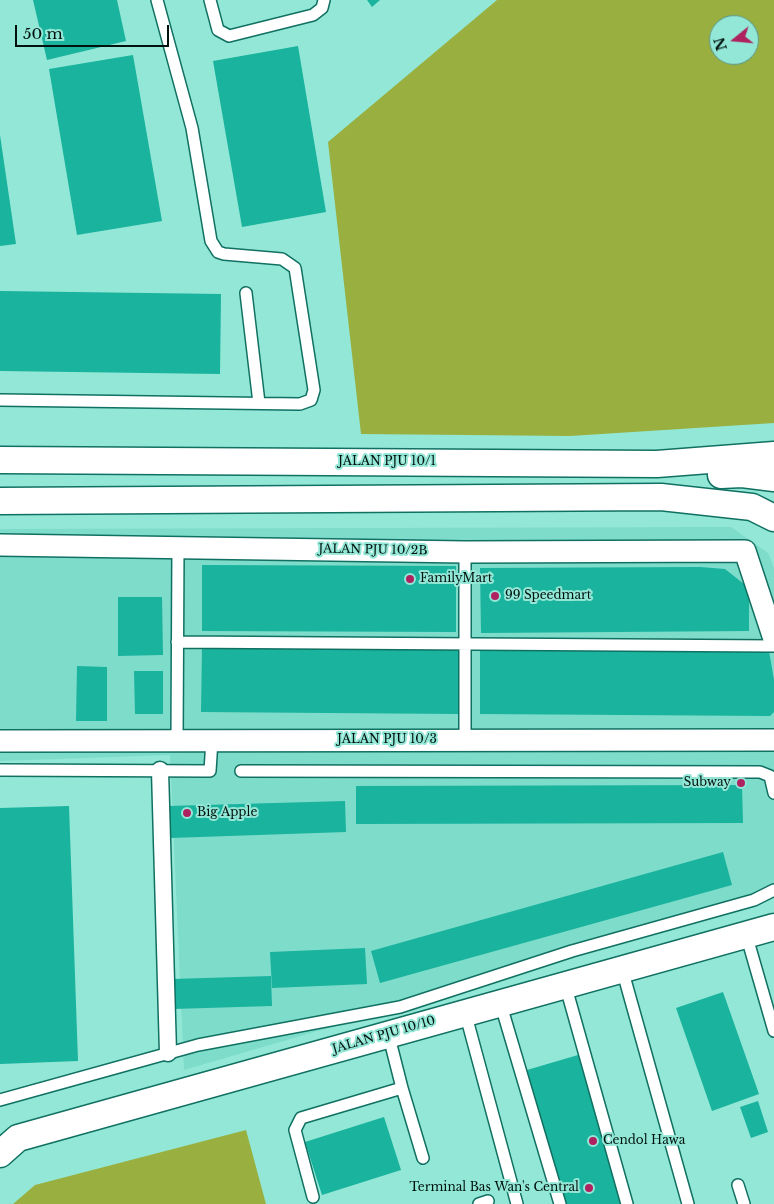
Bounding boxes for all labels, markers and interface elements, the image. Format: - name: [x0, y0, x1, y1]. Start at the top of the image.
- scale bar: [18, 15, 171, 47]
- north arrow: [709, 15, 759, 65]
- text: 50 m: [23, 24, 63, 43]
- text: N: [710, 35, 731, 53]
- street label: JALAN PJU 10/1: [338, 455, 436, 469]
- street label: JALAN PJU 10/2B: [318, 542, 428, 558]
- place label: FamilyMart: [420, 572, 492, 586]
- marker: FamilyMart: [404, 573, 416, 585]
- place label: 99 Speedmart: [505, 589, 591, 603]
- marker: 99 Speedmart: [489, 590, 501, 602]
- street label: JALAN PJU 10/3: [337, 733, 437, 747]
- place label: Subway: [683, 776, 731, 790]
- marker: Subway: [735, 777, 747, 789]
- place label: Big Apple: [197, 806, 257, 820]
- marker: Big Apple: [181, 807, 193, 819]
- street label: JALAN PJU 10/10: [331, 1013, 437, 1057]
- place label: Cendol Hawa: [603, 1134, 685, 1148]
- marker: Cendol Hawa: [587, 1135, 599, 1147]
- place label: Terminal Bas Wan's Central: [409, 1181, 579, 1195]
- marker: Terminal Bas Wan's Central: [583, 1182, 595, 1194]

